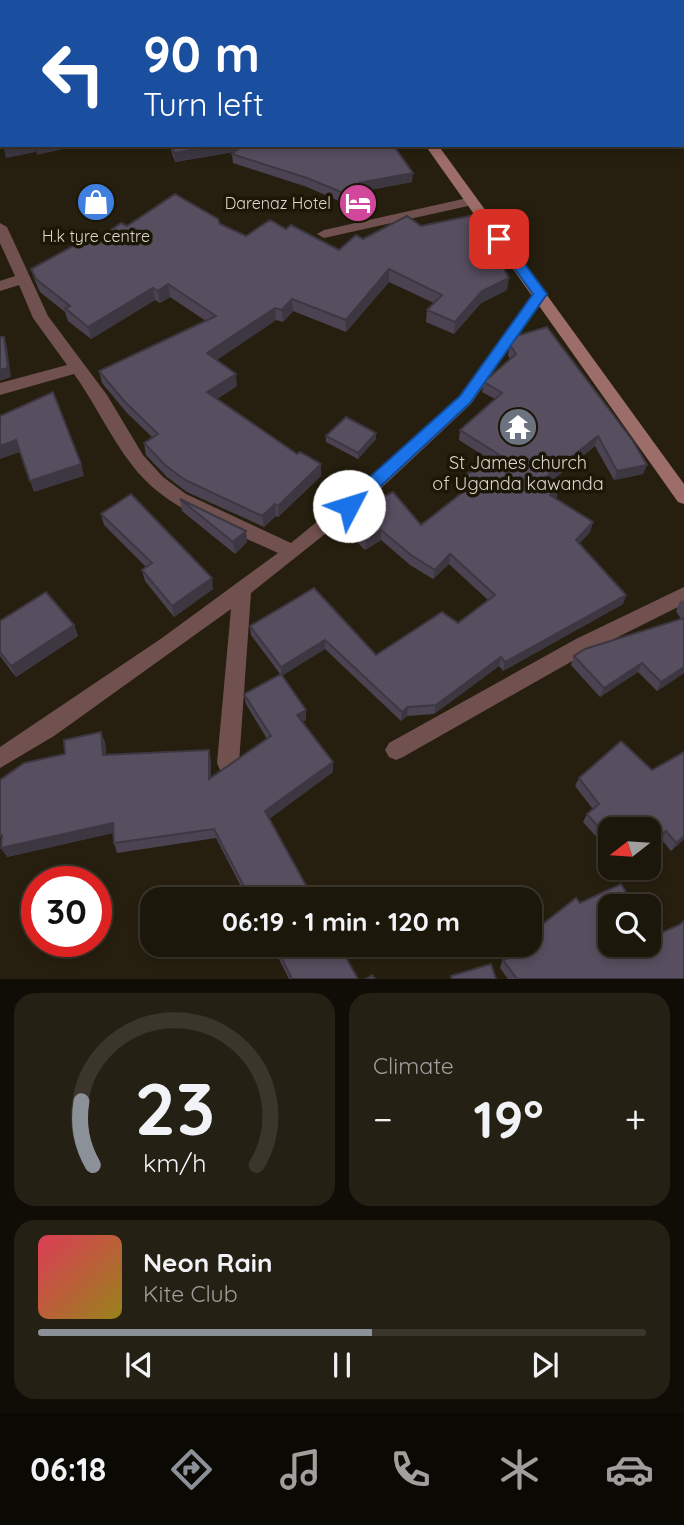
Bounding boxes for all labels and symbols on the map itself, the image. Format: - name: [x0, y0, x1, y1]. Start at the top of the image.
- shop icon: H.k tyre centre: [75, 181, 117, 223]
- hotel icon: Darenaz Hotel: [337, 182, 379, 224]
- place label: Darenaz Hotel: [225, 193, 331, 213]
- pin: [469, 209, 529, 269]
- place label: H.k tyre centre: [42, 226, 150, 246]
- temple icon: St James church of Uganda kawanda: [497, 406, 539, 448]
- place label: St James church of Uganda kawanda: [432, 451, 604, 495]
- position arrow: [312, 469, 386, 543]
- north arrow: [598, 817, 662, 880]
- speed limit sign: 30: [21, 866, 112, 957]

